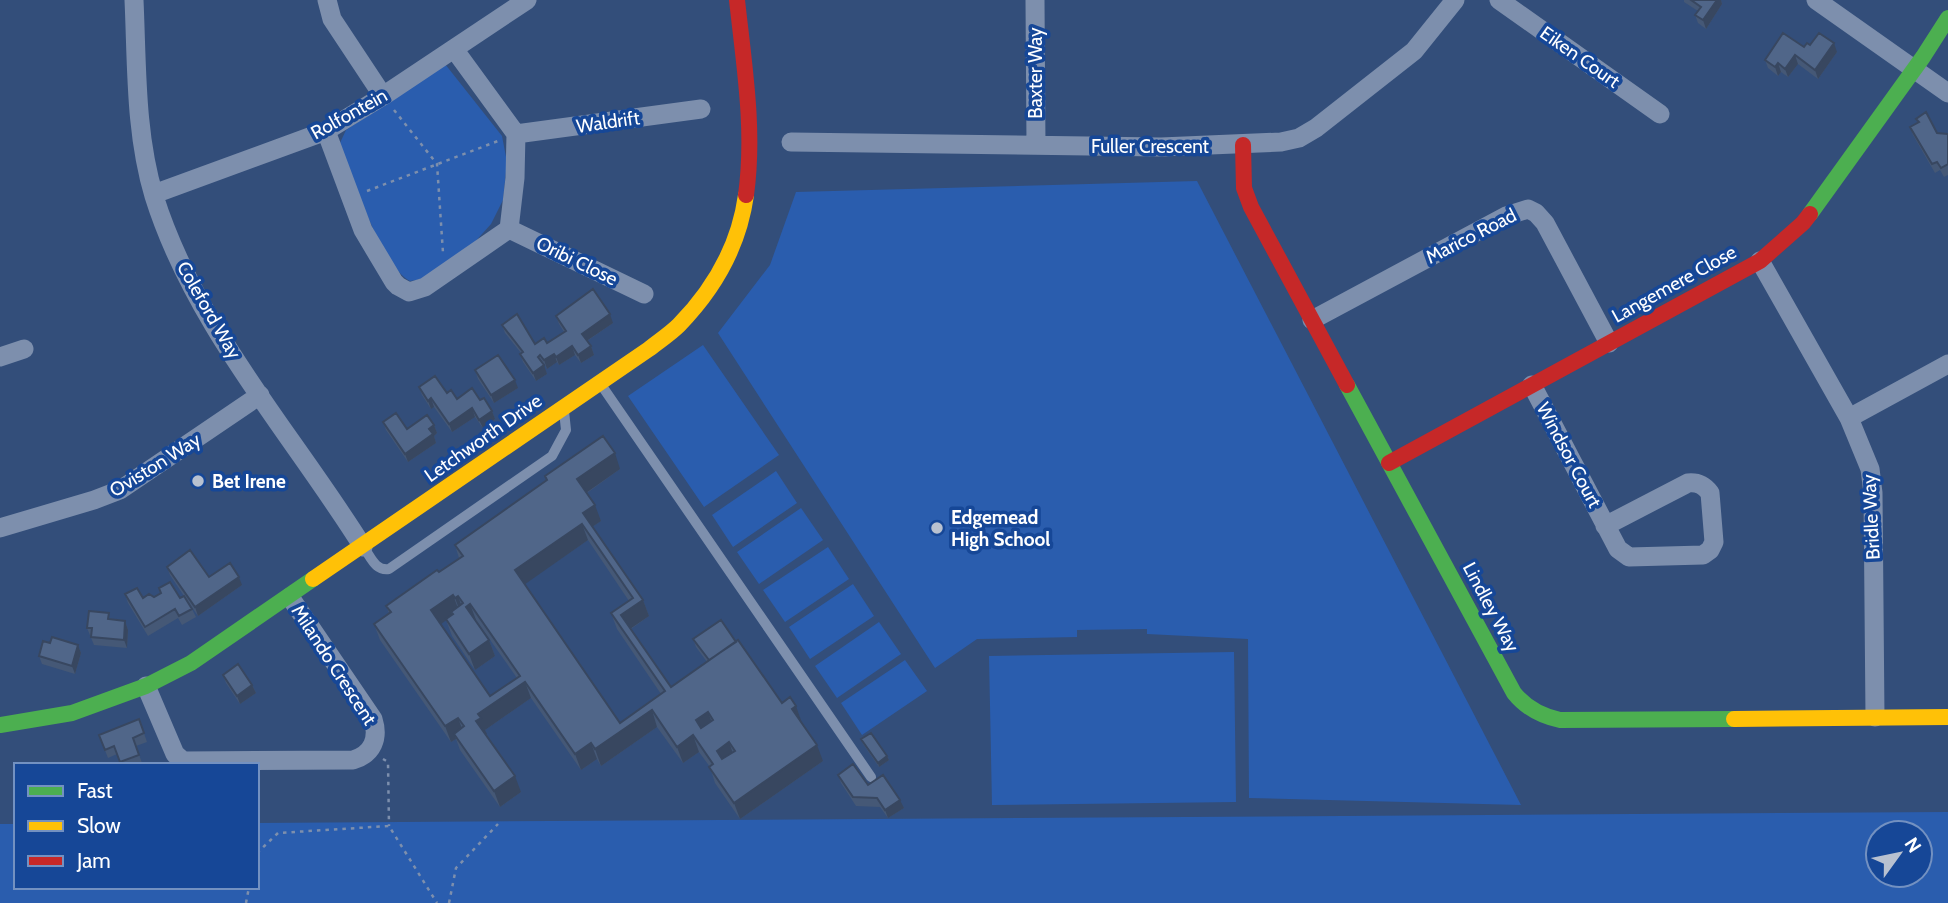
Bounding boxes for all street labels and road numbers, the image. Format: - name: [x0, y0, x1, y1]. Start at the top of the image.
- street label: Eiken Court: [1536, 21, 1625, 93]
- street label: Baxter Way: [1024, 27, 1047, 119]
- street label: Rolfontein: [307, 84, 391, 144]
- street label: Waldrift: [575, 106, 642, 138]
- street label: Fuller Crescent: [1091, 135, 1210, 158]
- street label: Marico Road: [1422, 203, 1520, 269]
- street label: Oribi Close: [533, 231, 622, 291]
- street label: Langemere Close: [1608, 240, 1740, 328]
- street label: Coleford Way: [172, 257, 246, 363]
- street label: Letchworth Drive: [420, 389, 546, 487]
- street label: Windsor Court: [1532, 398, 1607, 512]
- street label: Oviston Way: [105, 428, 205, 502]
- street label: Bridle Way: [1857, 473, 1885, 560]
- street label: Lindley Way: [1458, 558, 1524, 656]
- street label: Milando Crescent: [287, 601, 382, 730]

